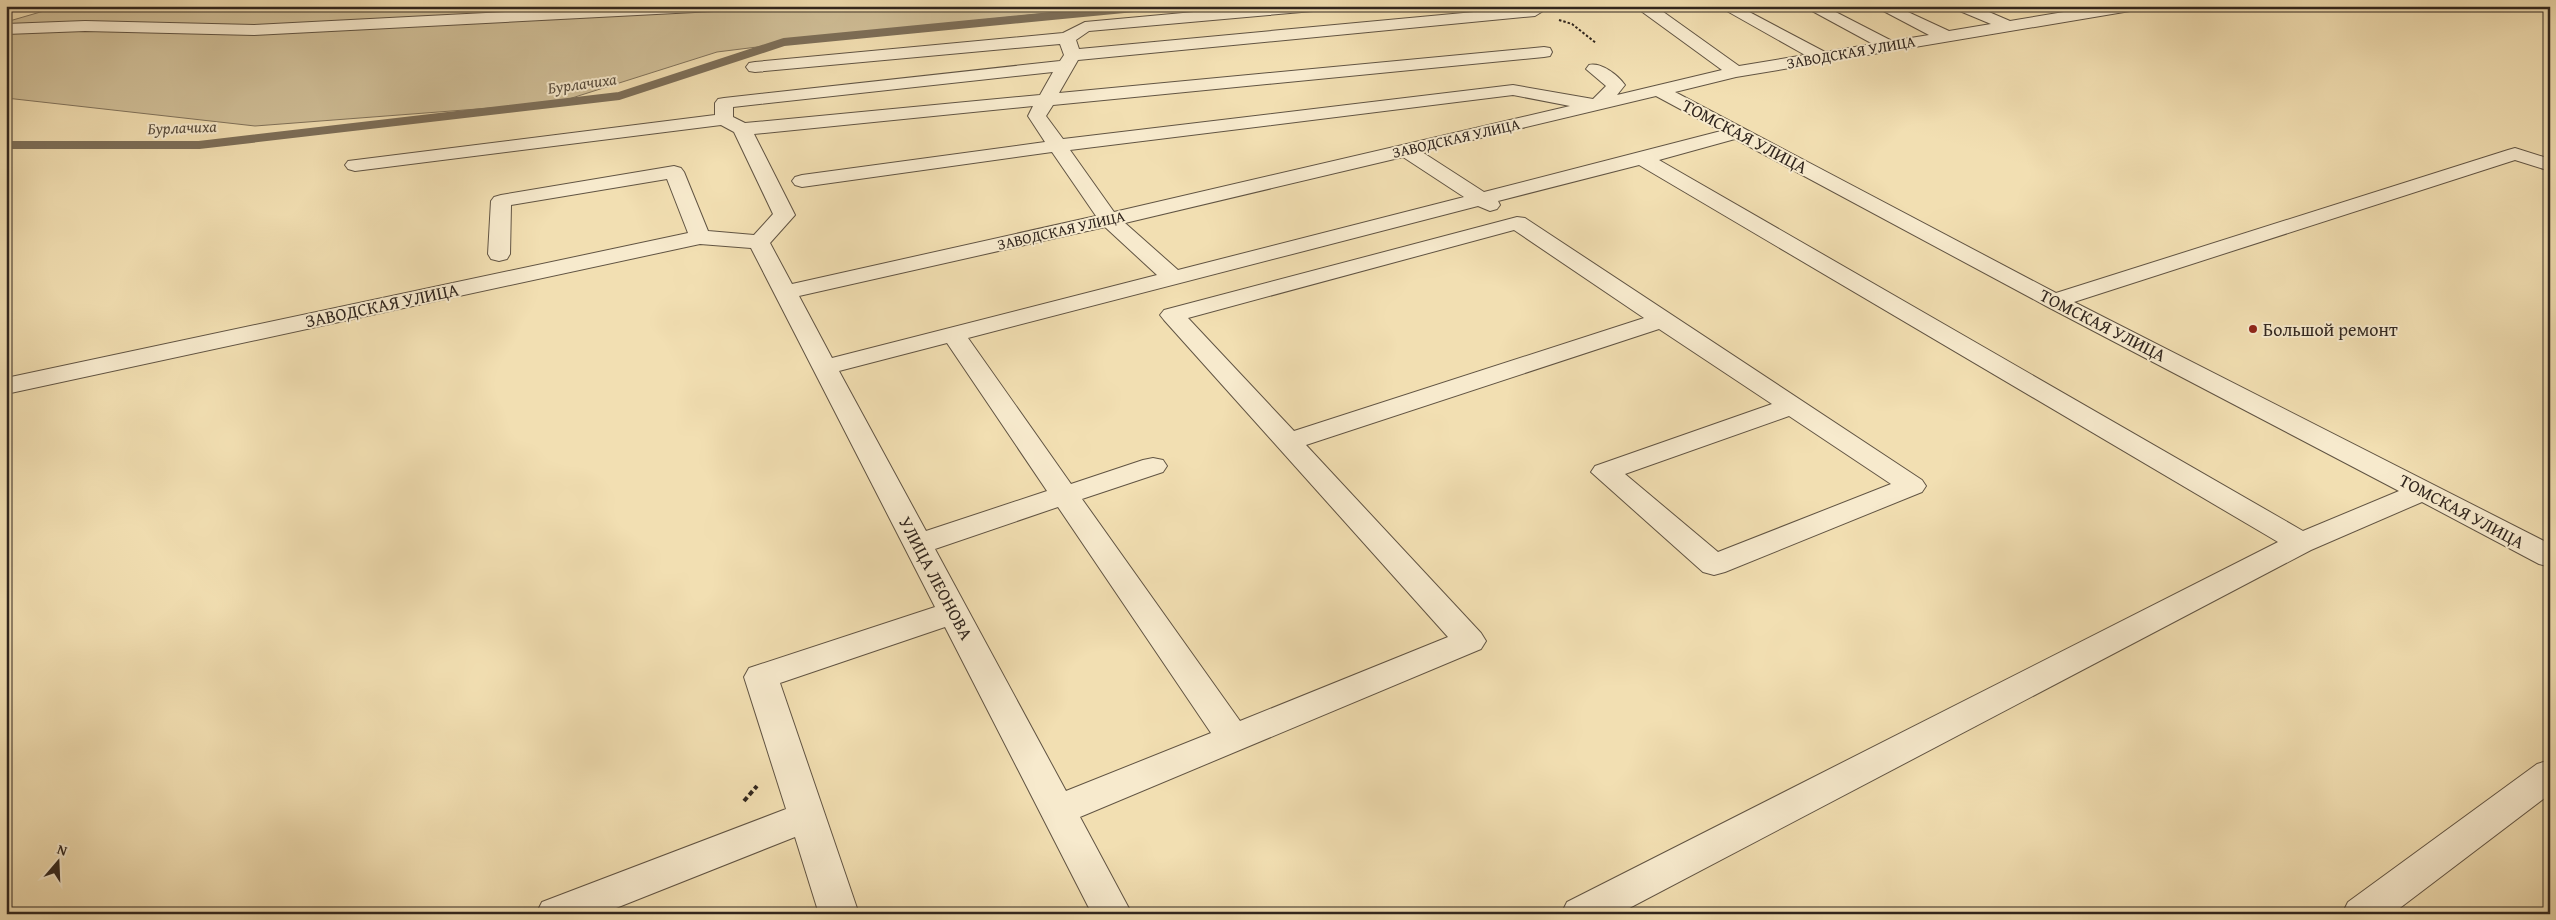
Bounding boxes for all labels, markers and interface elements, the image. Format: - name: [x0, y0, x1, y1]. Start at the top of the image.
- street label: ЗАВОДСКАЯ УЛИЦА: [1785, 30, 1917, 74]
- water label: Бурлачиха: [546, 66, 619, 100]
- street label: ТОМСКАЯ УЛИЦА: [1678, 92, 1813, 180]
- street label: ЗАВОДСКАЯ УЛИЦА: [1390, 113, 1522, 163]
- water label: Бурлачиха: [147, 114, 218, 140]
- street label: ЗАВОДСКАЯ УЛИЦА: [995, 205, 1127, 255]
- street label: ЗАВОДСКАЯ УЛИЦА: [303, 276, 461, 334]
- street label: ТОМСКАЯ УЛИЦА: [2035, 282, 2171, 369]
- place label: Большой ремонт: [2263, 316, 2398, 343]
- marker: Большой ремонт: [2247, 323, 2259, 335]
- street label: ТОМСКАЯ УЛИЦА: [2395, 467, 2530, 555]
- street label: УЛИЦА ЛЕОНОВА: [892, 511, 980, 645]
- north arrow: [32, 838, 82, 888]
- text: N: [55, 839, 71, 861]

